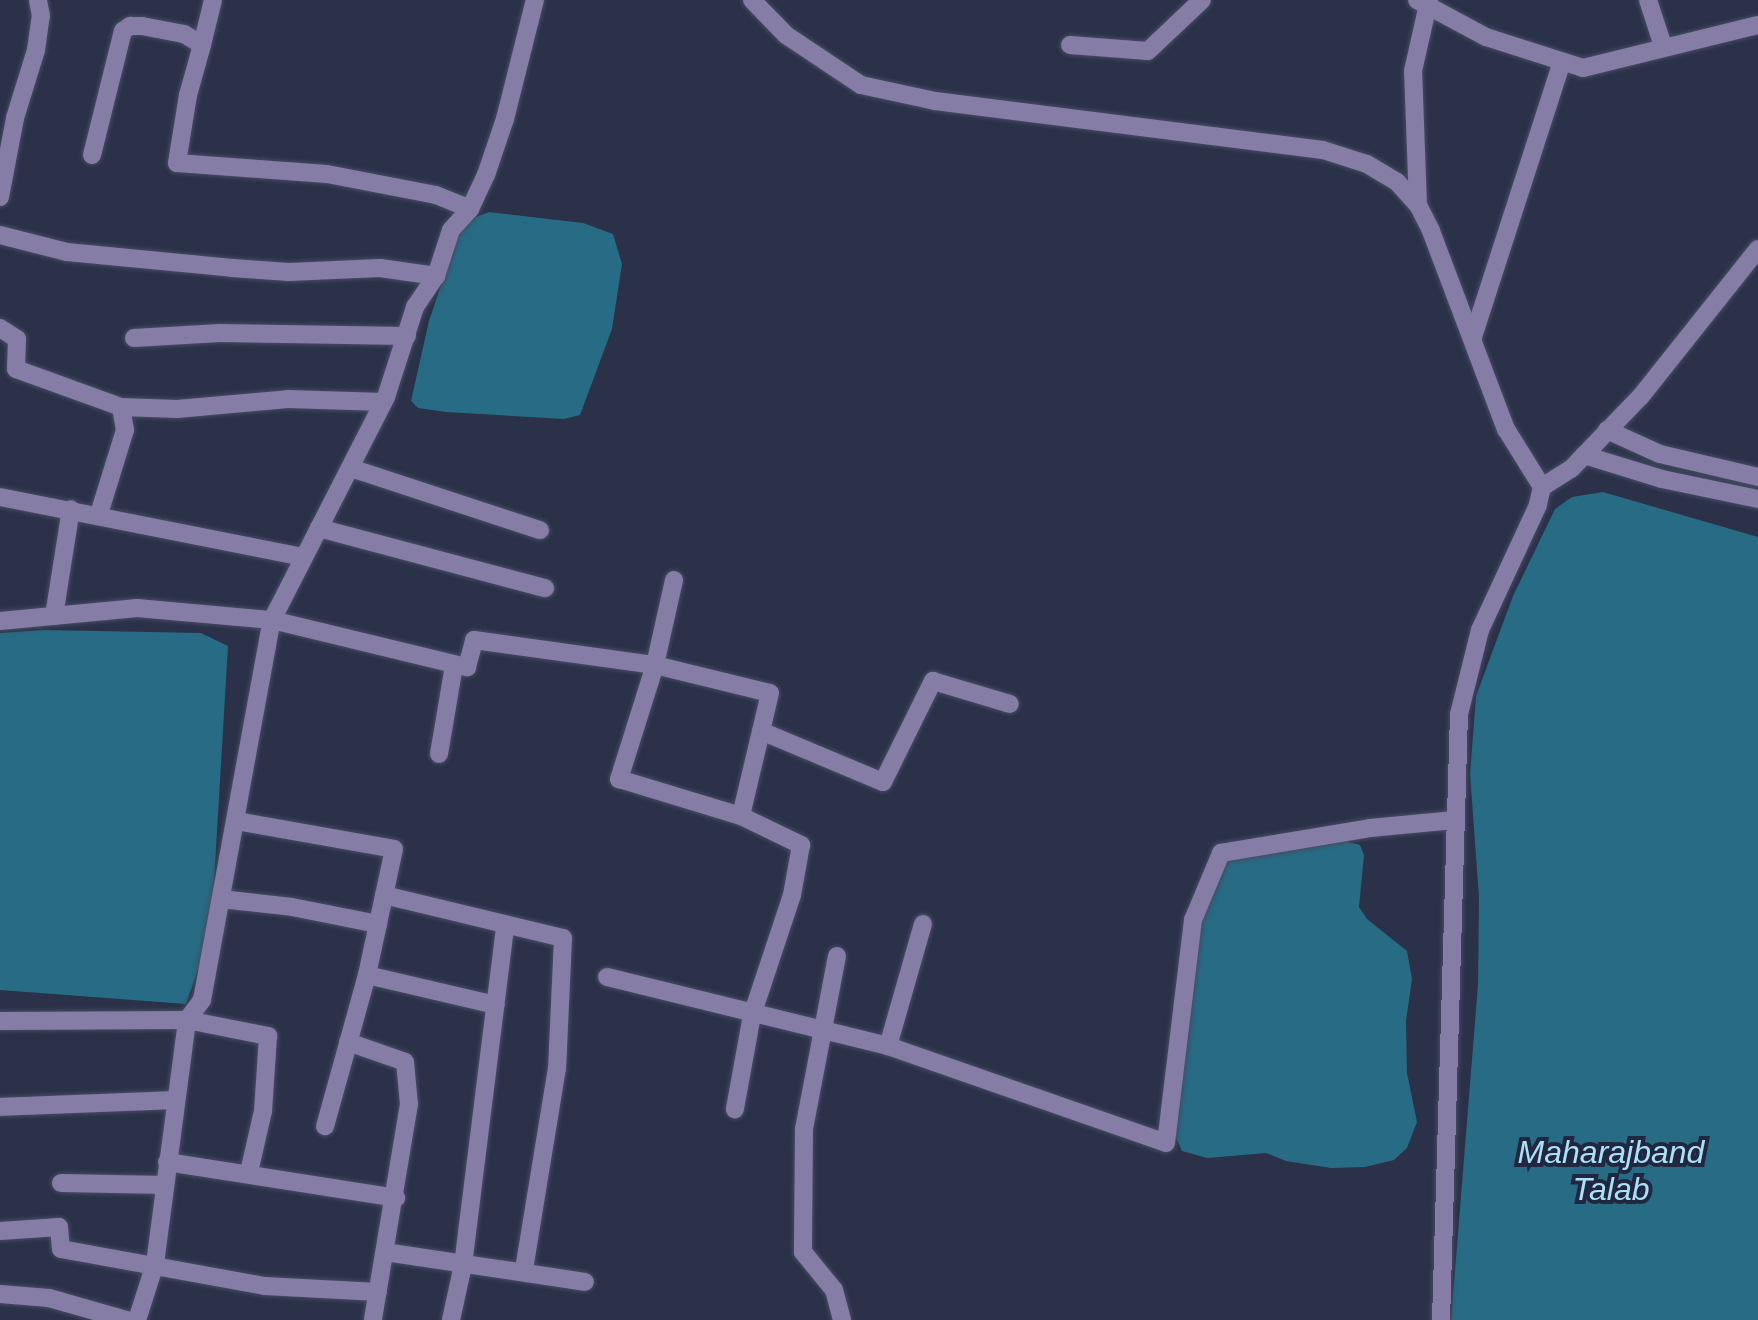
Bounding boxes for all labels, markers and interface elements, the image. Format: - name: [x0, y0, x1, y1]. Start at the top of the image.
- water label: Maharajband Talab: [1518, 1134, 1704, 1209]

